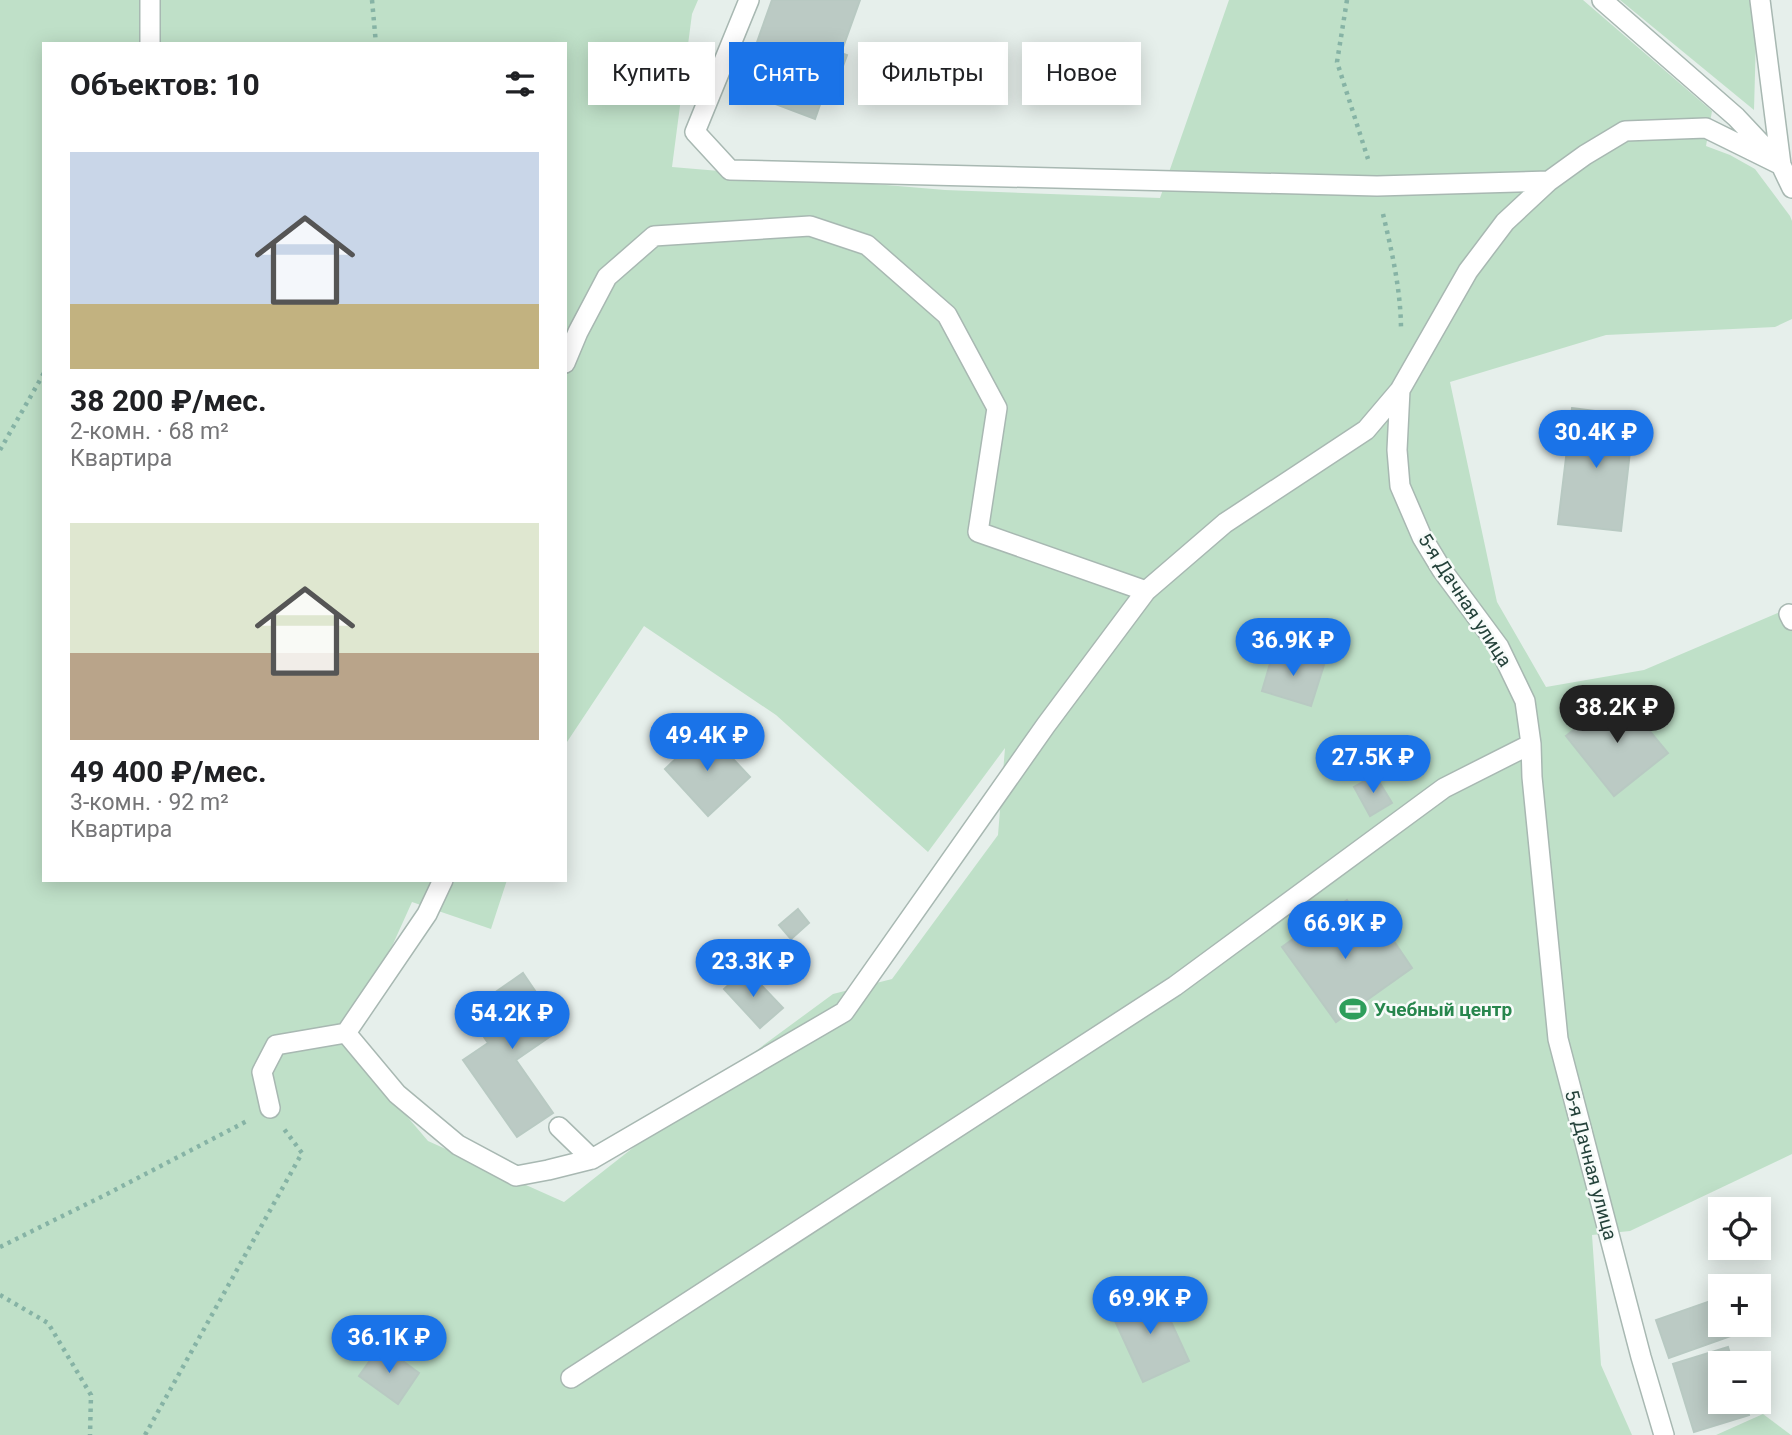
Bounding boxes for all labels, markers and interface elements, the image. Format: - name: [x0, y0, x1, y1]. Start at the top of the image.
- chip: Купить: [588, 42, 715, 105]
- chip: Снять: [729, 42, 844, 105]
- chip: Фильтры: [858, 42, 1008, 105]
- chip: Новое: [1022, 42, 1141, 105]
- icon: filters: [501, 65, 539, 103]
- text: Объектов: 10: [70, 67, 260, 102]
- icon: home: [242, 197, 368, 323]
- text: 38 200 ₽/мес.: [70, 383, 267, 418]
- pin: 30.4K ₽: [1531, 410, 1661, 470]
- text: 2-комн. · 68 m²: [70, 418, 229, 445]
- text: 30.4K ₽: [1555, 419, 1637, 446]
- text: Квартира: [70, 445, 172, 472]
- street label: 5-я Дачная улица: [1413, 529, 1517, 671]
- icon: home: [242, 568, 368, 694]
- pin: 36.9K ₽: [1228, 618, 1358, 678]
- text: 36.9K ₽: [1252, 627, 1334, 654]
- pin: 38.2K ₽: [1552, 686, 1682, 745]
- text: 38.2K ₽: [1576, 694, 1658, 721]
- pin: 49.4K ₽: [642, 714, 772, 773]
- text: 49.4K ₽: [666, 722, 748, 749]
- pin: 27.5K ₽: [1308, 736, 1438, 795]
- text: 27.5K ₽: [1332, 744, 1414, 771]
- text: 49 400 ₽/мес.: [70, 754, 267, 789]
- text: 3-комн. · 92 m²: [70, 789, 229, 816]
- text: Квартира: [70, 816, 172, 843]
- pin: 66.9K ₽: [1280, 902, 1410, 961]
- text: 66.9K ₽: [1304, 910, 1386, 937]
- pin: 23.3K ₽: [688, 940, 818, 999]
- text: 23.3K ₽: [712, 948, 794, 975]
- pin: 54.2K ₽: [447, 992, 577, 1051]
- sports icon: Учебный центр: [1338, 994, 1368, 1024]
- place label: Учебный центр: [1374, 998, 1512, 1021]
- text: 54.2K ₽: [471, 1000, 553, 1027]
- street label: 5-я Дачная улица: [1560, 1087, 1622, 1243]
- map controls: [1708, 1197, 1771, 1414]
- button: locate: [1708, 1197, 1771, 1260]
- button: +: [1708, 1274, 1771, 1337]
- pin: 69.9K ₽: [1085, 1276, 1215, 1336]
- text: 69.9K ₽: [1109, 1285, 1191, 1312]
- pin: 36.1K ₽: [324, 1316, 454, 1375]
- text: 36.1K ₽: [348, 1324, 430, 1351]
- button: −: [1708, 1351, 1771, 1414]

